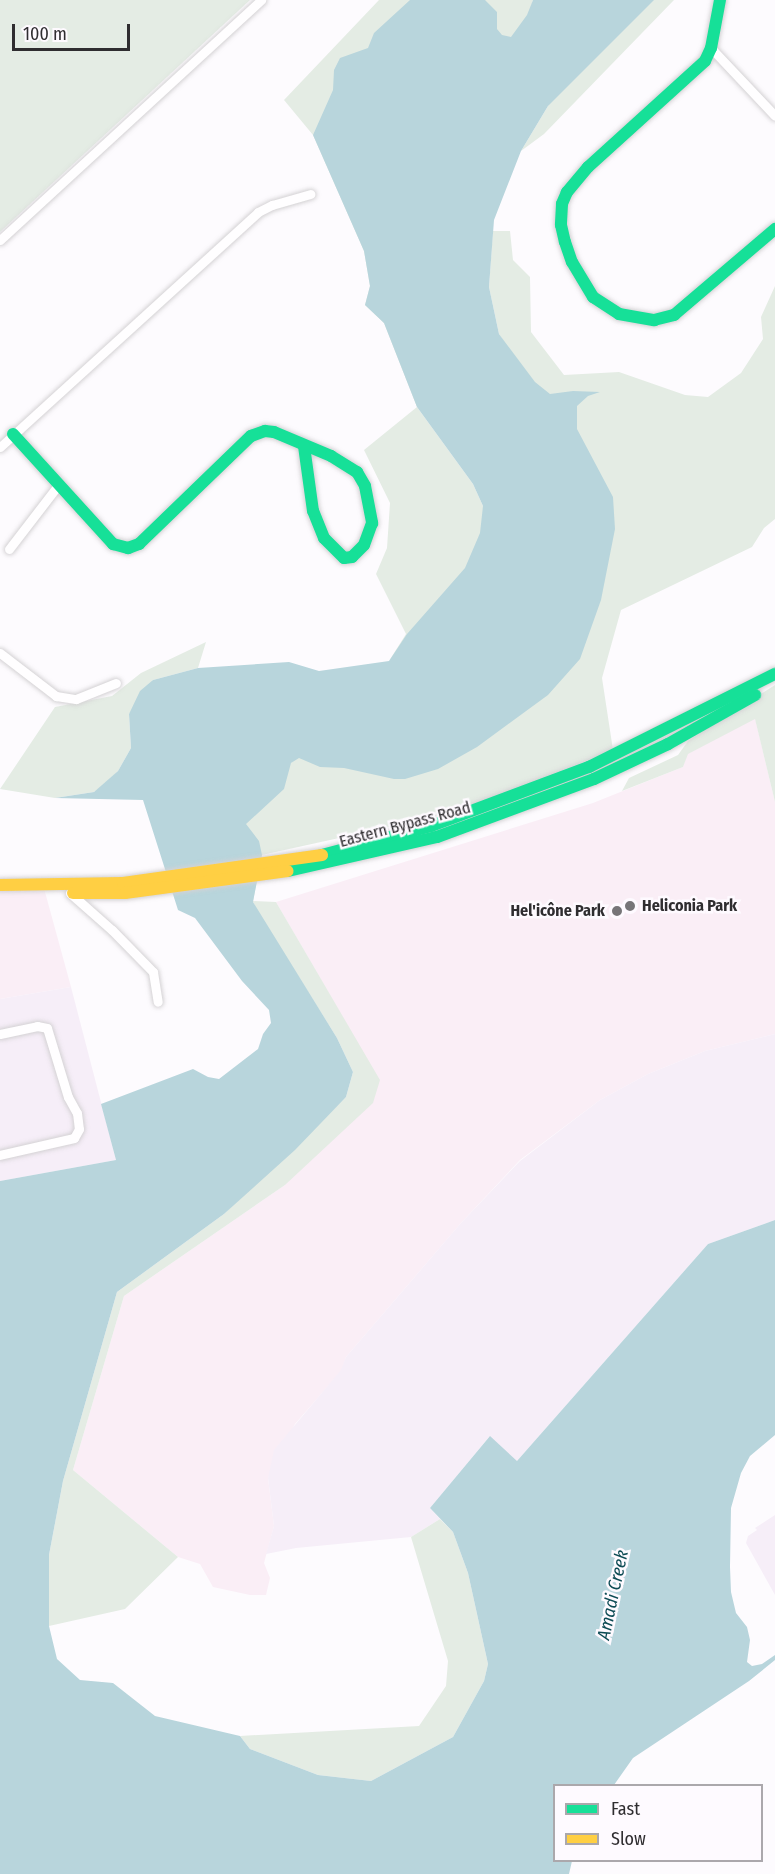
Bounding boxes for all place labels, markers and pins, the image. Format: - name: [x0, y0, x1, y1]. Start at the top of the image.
- place label: Heliconia Park: [642, 896, 737, 916]
- marker: Heliconia Park: [623, 899, 637, 913]
- place label: Hel'icône Park: [510, 901, 605, 921]
- marker: Hel'icône Park: [610, 904, 624, 918]

